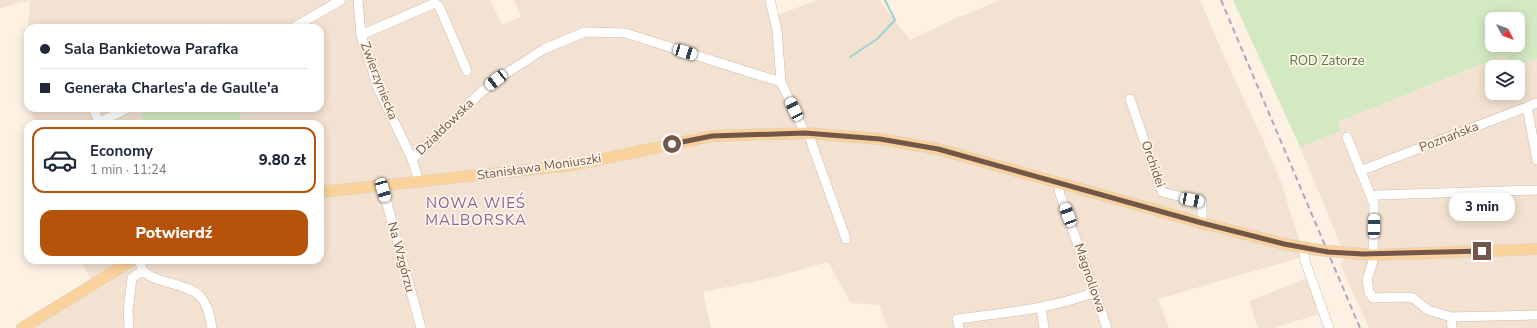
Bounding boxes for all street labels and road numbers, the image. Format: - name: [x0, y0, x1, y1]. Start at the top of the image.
- street label: Zwierzyniecka: [356, 39, 402, 123]
- street label: Działdowska: [412, 95, 478, 159]
- street label: Poznańska: [1417, 117, 1481, 157]
- street label: Orchidei: [1137, 138, 1169, 190]
- street label: Stanisława Moniuszki: [476, 149, 602, 185]
- street label: Na Wzgórzu: [383, 220, 419, 294]
- street label: Magnoliowa: [1070, 241, 1110, 315]

